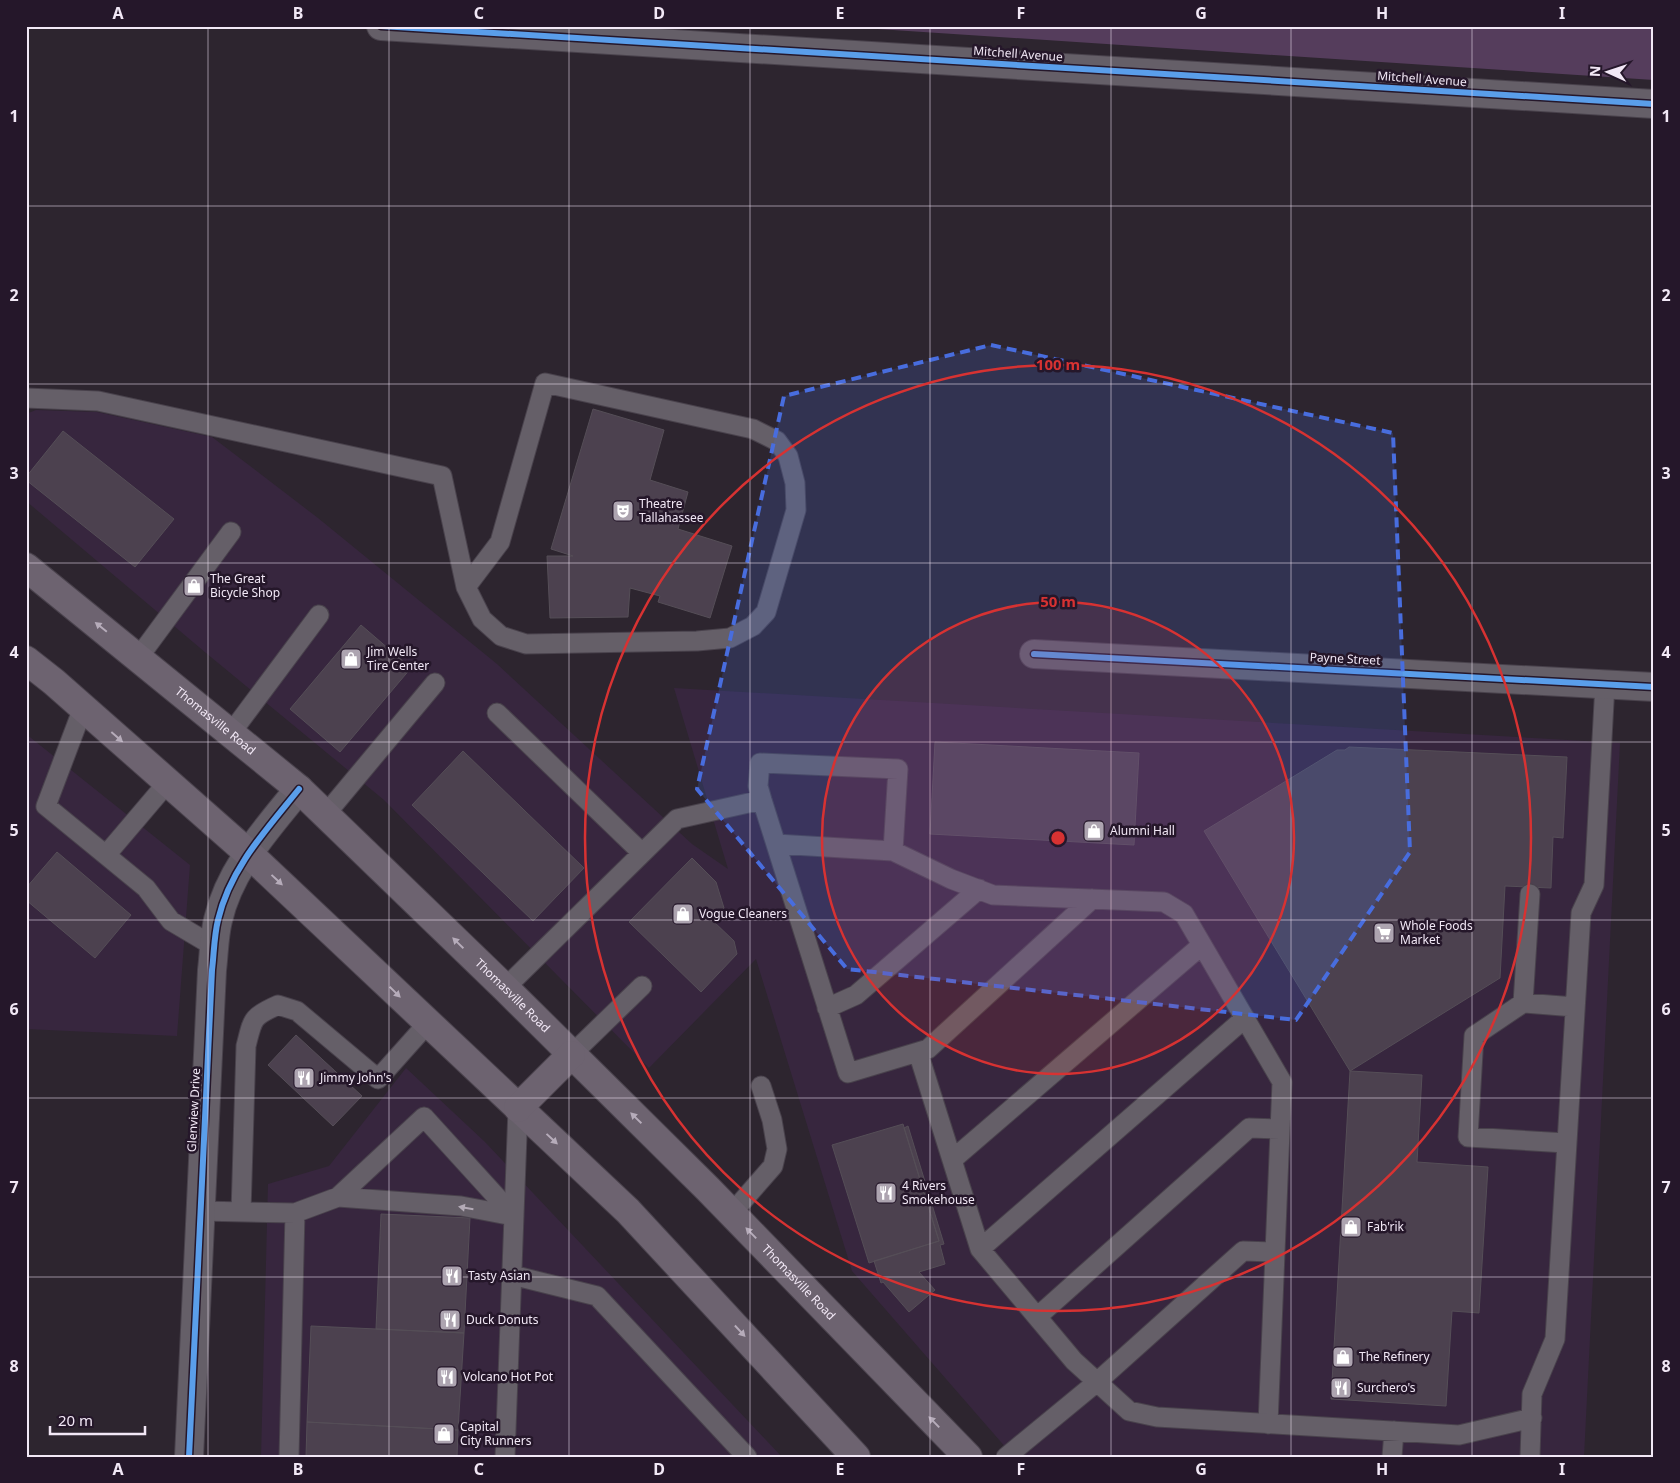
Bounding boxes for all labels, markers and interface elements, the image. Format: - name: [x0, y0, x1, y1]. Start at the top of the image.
- text: A: [112, 2, 124, 24]
- text: B: [293, 2, 303, 24]
- text: C: [474, 2, 484, 24]
- text: D: [653, 2, 665, 24]
- text: E: [836, 2, 845, 24]
- text: F: [1017, 2, 1025, 24]
- text: G: [1195, 2, 1207, 24]
- text: H: [1376, 2, 1388, 24]
- text: I: [1559, 2, 1565, 24]
- street label: Mitchell Avenue: [973, 42, 1064, 65]
- north arrow: [1582, 48, 1632, 98]
- text: N: [1585, 65, 1604, 77]
- street label: Mitchell Avenue: [1377, 67, 1468, 90]
- text: 1: [9, 105, 19, 127]
- text: 1: [1661, 105, 1671, 127]
- text: 2: [9, 284, 19, 306]
- text: 2: [1661, 284, 1671, 306]
- text: 100 m: [1036, 354, 1080, 374]
- text: 3: [9, 462, 19, 484]
- text: 3: [1661, 462, 1671, 484]
- place label: Theatre Tallahassee: [639, 495, 704, 526]
- theatre icon: Theatre Tallahassee: [611, 499, 635, 523]
- place label: The Great Bicycle Shop: [210, 570, 280, 601]
- shop icon: The Great Bicycle Shop: [182, 574, 206, 598]
- text: 50 m: [1040, 591, 1076, 611]
- one-way arrow: [94, 622, 107, 633]
- text: 4: [9, 641, 19, 663]
- text: 4: [1661, 641, 1671, 663]
- place label: Jim Wells Tire Center: [366, 643, 429, 674]
- shop icon: Jim Wells Tire Center: [339, 647, 363, 671]
- street label: Payne Street: [1309, 648, 1382, 669]
- street label: Thomasville Road: [172, 683, 260, 758]
- one-way arrow: [110, 731, 122, 743]
- text: 5: [9, 819, 19, 841]
- shop icon: Alumni Hall: [1082, 819, 1106, 843]
- text: 5: [1661, 819, 1671, 841]
- place label: Alumni Hall: [1110, 822, 1175, 839]
- centre of rings: [1049, 829, 1067, 847]
- one-way arrow: [271, 874, 283, 886]
- shop icon: Vogue Cleaners: [671, 902, 695, 926]
- place label: Vogue Cleaners: [699, 905, 787, 922]
- place label: Whole Foods Market: [1400, 917, 1473, 948]
- supermarket icon: Whole Foods Market: [1372, 921, 1396, 945]
- one-way arrow: [452, 937, 464, 949]
- street label: Thomasville Road: [471, 954, 554, 1036]
- one-way arrow: [389, 986, 401, 998]
- text: 6: [9, 998, 19, 1020]
- text: 6: [1661, 998, 1671, 1020]
- restaurant icon: Jimmy John's: [292, 1066, 316, 1090]
- street label: Glenview Drive: [183, 1067, 204, 1152]
- place label: Jimmy John's: [319, 1069, 392, 1086]
- one-way arrow: [630, 1112, 642, 1124]
- one-way arrow: [545, 1133, 557, 1145]
- text: 7: [9, 1176, 19, 1198]
- text: 7: [1661, 1176, 1671, 1198]
- place label: 4 Rivers Smokehouse: [902, 1177, 975, 1208]
- restaurant icon: 4 Rivers Smokehouse: [874, 1181, 898, 1205]
- one-way arrow: [458, 1203, 474, 1211]
- shop icon: Fab'rik: [1339, 1215, 1363, 1239]
- place label: Fab'rik: [1367, 1218, 1405, 1235]
- one-way arrow: [745, 1227, 757, 1239]
- street label: Thomasville Road: [758, 1240, 840, 1324]
- restaurant icon: Tasty Asian: [440, 1264, 464, 1288]
- place label: Tasty Asian: [468, 1267, 530, 1284]
- restaurant icon: Duck Donuts: [438, 1308, 462, 1332]
- place label: Duck Donuts: [466, 1311, 539, 1328]
- one-way arrow: [734, 1325, 746, 1337]
- shop icon: The Refinery: [1331, 1345, 1355, 1369]
- place label: The Refinery: [1359, 1348, 1431, 1365]
- text: 8: [9, 1355, 19, 1377]
- text: 8: [1661, 1355, 1671, 1377]
- restaurant icon: Volcano Hot Pot: [435, 1365, 459, 1389]
- place label: Volcano Hot Pot: [463, 1368, 554, 1385]
- restaurant icon: Surchero's: [1329, 1376, 1353, 1400]
- place label: Surchero's: [1357, 1379, 1416, 1396]
- scale bar: [50, 1403, 145, 1435]
- text: 20 m: [58, 1410, 93, 1430]
- one-way arrow: [928, 1416, 940, 1428]
- place label: Capital City Runners: [460, 1418, 532, 1449]
- shop icon: Capital City Runners: [432, 1422, 456, 1446]
- text: A: [112, 1458, 124, 1480]
- text: B: [293, 1458, 303, 1480]
- text: C: [474, 1458, 484, 1480]
- text: D: [653, 1458, 665, 1480]
- text: E: [836, 1458, 845, 1480]
- text: F: [1017, 1458, 1025, 1480]
- text: G: [1195, 1458, 1207, 1480]
- text: H: [1376, 1458, 1388, 1480]
- text: I: [1559, 1458, 1565, 1480]

